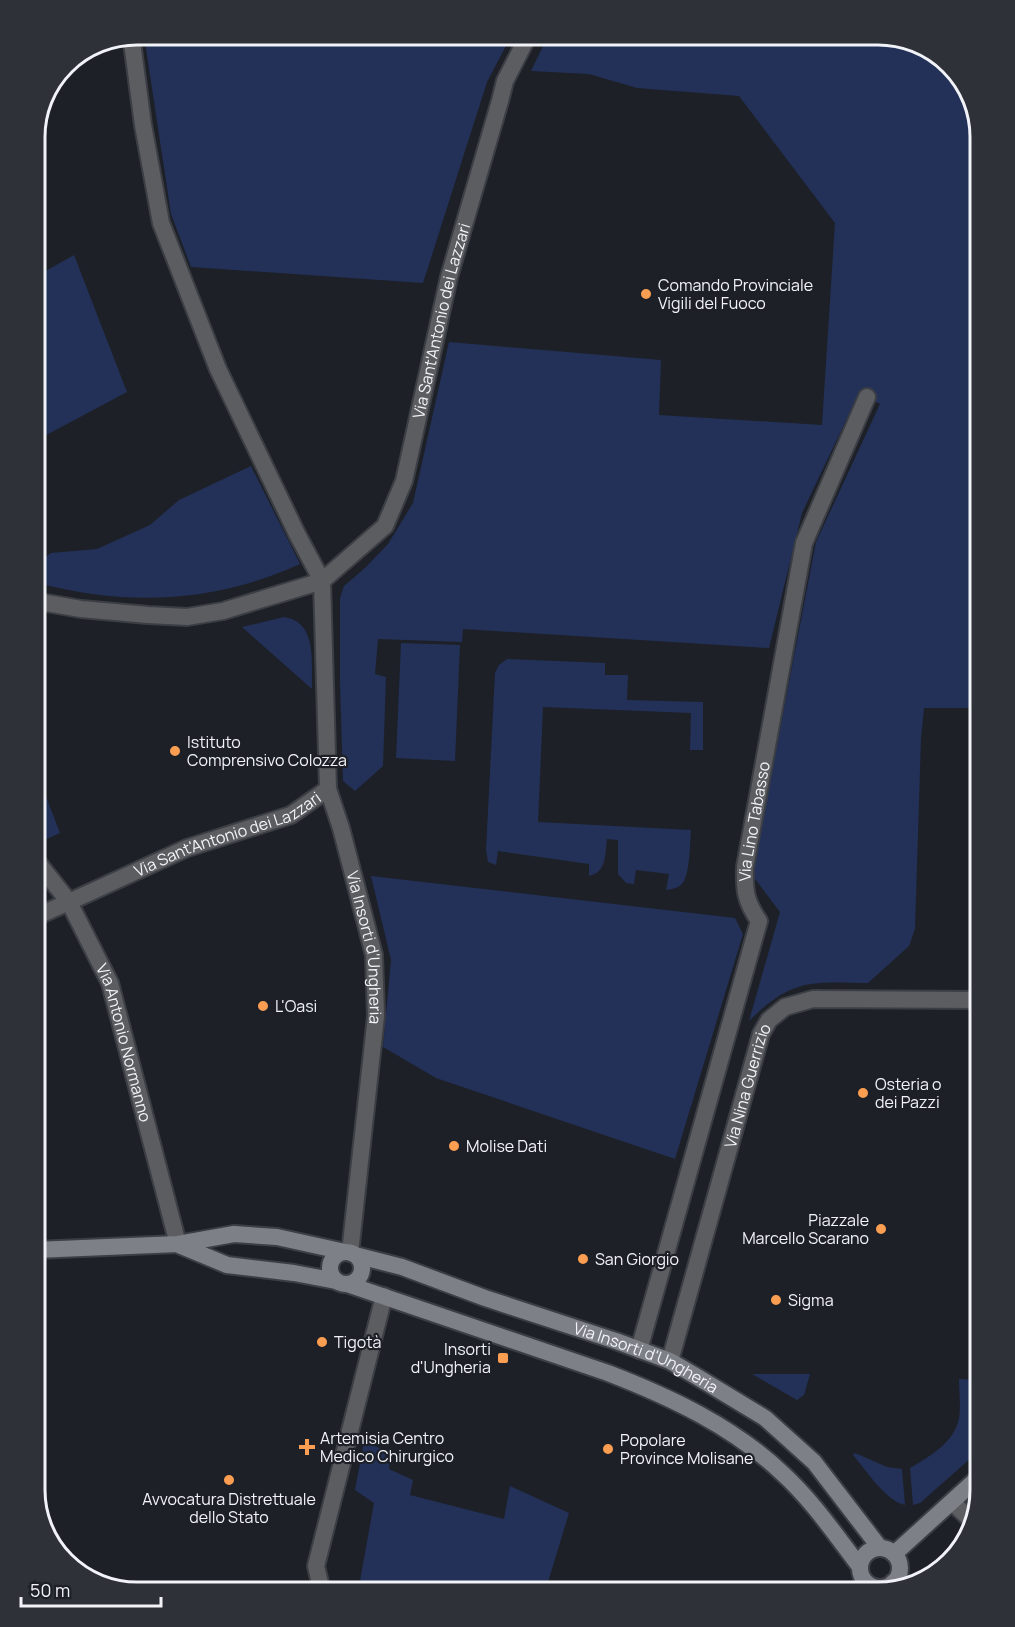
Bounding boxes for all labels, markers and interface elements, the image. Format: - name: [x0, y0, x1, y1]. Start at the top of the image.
- street label: Via Sant'Antonio dei Lazzari: [407, 220, 475, 420]
- place label: Comando Provinciale Vigili del Fuoco: [658, 274, 813, 314]
- marker: Comando Provinciale Vigili del Fuoco: [639, 287, 653, 301]
- place label: Istituto Comprensivo Colozza: [187, 731, 347, 771]
- marker: Istituto Comprensivo Colozza: [168, 744, 182, 758]
- street label: Via Lino Tabasso: [734, 760, 775, 881]
- street label: Via Sant'Antonio dei Lazzari: [131, 786, 325, 882]
- street label: Via Insorti d'Ungheria: [342, 868, 387, 1025]
- street label: Via Antonio Normanno: [91, 960, 157, 1124]
- place label: L'Oasi: [275, 995, 317, 1017]
- marker: L'Oasi: [256, 999, 270, 1013]
- street label: Via Nina Guerrizio: [719, 1019, 776, 1150]
- place label: Osteria o dei Pazzi: [875, 1073, 941, 1113]
- marker: Osteria o dei Pazzi: [856, 1086, 870, 1100]
- place label: Molise Dati: [466, 1135, 547, 1157]
- marker: Molise Dati: [447, 1139, 461, 1153]
- place label: Piazzale Marcello Scarano: [742, 1209, 869, 1249]
- marker: Piazzale Marcello Scarano: [874, 1222, 888, 1236]
- place label: San Giorgio: [595, 1248, 679, 1270]
- marker: San Giorgio: [576, 1252, 590, 1266]
- place label: Sigma: [788, 1289, 834, 1311]
- marker: Sigma: [769, 1293, 783, 1307]
- street label: Via Insorti d'Ungheria: [571, 1317, 722, 1398]
- place label: Tigotà: [334, 1331, 382, 1353]
- marker: Tigotà: [315, 1335, 329, 1349]
- place label: Insorti d'Ungheria: [411, 1338, 491, 1378]
- marker: Insorti d'Ungheria: [496, 1351, 510, 1365]
- place label: Artemisia Centro Medico Chirurgico: [320, 1427, 454, 1467]
- place label: Popolare Province Molisane: [620, 1429, 753, 1469]
- marker: Artemisia Centro Medico Chirurgico: [298, 1438, 316, 1456]
- marker: Popolare Province Molisane: [601, 1442, 615, 1456]
- marker: Avvocatura Distrettuale dello Stato: [222, 1473, 236, 1487]
- place label: Avvocatura Distrettuale dello Stato: [142, 1488, 316, 1528]
- scale bar: [21, 1570, 160, 1608]
- text: 50 m: [30, 1578, 70, 1602]

